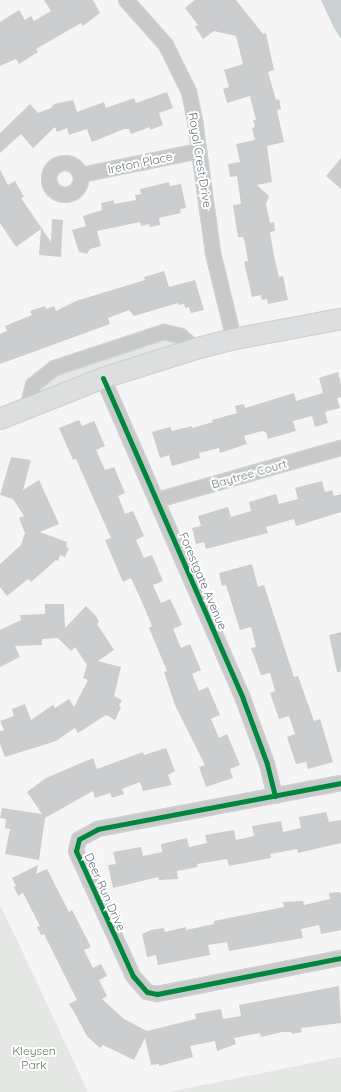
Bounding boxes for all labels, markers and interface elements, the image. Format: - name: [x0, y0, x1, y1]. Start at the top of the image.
- street label: Royal Crest Drive: [185, 111, 215, 209]
- street label: Ireton Place: [106, 149, 174, 177]
- street label: Baytree Court: [210, 456, 288, 492]
- street label: Forestgate Avenue: [176, 530, 230, 632]
- street label: Deer Run Drive: [81, 851, 129, 933]
- park label: Kleysen Park: [12, 1044, 56, 1072]

